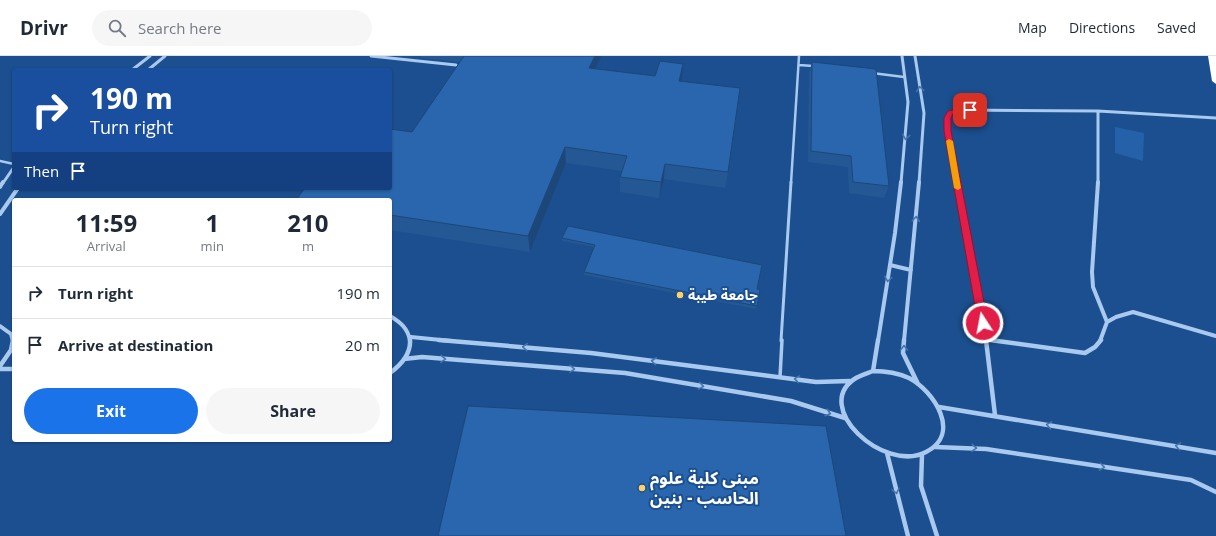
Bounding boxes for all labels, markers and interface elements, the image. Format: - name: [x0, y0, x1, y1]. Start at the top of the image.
- search box: [92, 10, 372, 46]
- text: Drivr: [20, 15, 68, 41]
- icon: search: [106, 17, 128, 39]
- text: Search here: [138, 18, 222, 38]
- text: Map: [1018, 18, 1047, 37]
- text: Directions: [1069, 18, 1135, 37]
- text: Saved: [1157, 18, 1196, 37]
- text: 190 m: [90, 79, 173, 117]
- icon: right: [24, 84, 76, 136]
- one-way arrow: [916, 86, 925, 92]
- pin: [953, 93, 987, 127]
- icon: arrive: [959, 99, 981, 121]
- text: Turn right: [90, 115, 173, 139]
- one-way arrow: [902, 134, 911, 140]
- icon: arrive: [67, 160, 89, 182]
- text: Then: [24, 161, 59, 181]
- text: 11:59: [75, 206, 137, 239]
- text: 1: [205, 206, 219, 239]
- text: 210: [287, 206, 329, 239]
- one-way arrow: [911, 216, 920, 222]
- text: Arrival: [87, 237, 126, 255]
- text: min: [201, 237, 224, 255]
- text: m: [302, 237, 314, 255]
- one-way arrow: [884, 276, 892, 282]
- icon: right: [24, 282, 46, 304]
- text: Turn right: [58, 283, 133, 303]
- text: 190 m: [336, 283, 380, 303]
- place label: جامعة طيبة: [688, 285, 758, 304]
- marker: جامعة طيبة: [675, 290, 685, 300]
- position arrow: [962, 302, 1004, 344]
- icon: arrive: [24, 334, 46, 356]
- text: Arrive at destination: [58, 335, 213, 355]
- text: 20 m: [345, 335, 380, 355]
- one-way arrow: [522, 342, 528, 351]
- one-way arrow: [900, 345, 908, 351]
- one-way arrow: [440, 354, 446, 363]
- one-way arrow: [651, 356, 657, 365]
- one-way arrow: [569, 364, 575, 373]
- one-way arrow: [794, 375, 800, 384]
- one-way arrow: [698, 381, 704, 390]
- button: Exit: [24, 388, 198, 434]
- button: Share: [206, 388, 380, 434]
- one-way arrow: [824, 408, 831, 416]
- one-way arrow: [1046, 421, 1052, 429]
- one-way arrow: [1174, 442, 1181, 451]
- one-way arrow: [971, 444, 977, 453]
- one-way arrow: [1099, 462, 1105, 471]
- place label: مبنى كلية علوم الحاسب - بنين: [650, 466, 759, 509]
- marker: مبنى كلية علوم الحاسب - بنين: [637, 483, 647, 493]
- one-way arrow: [892, 488, 900, 494]

